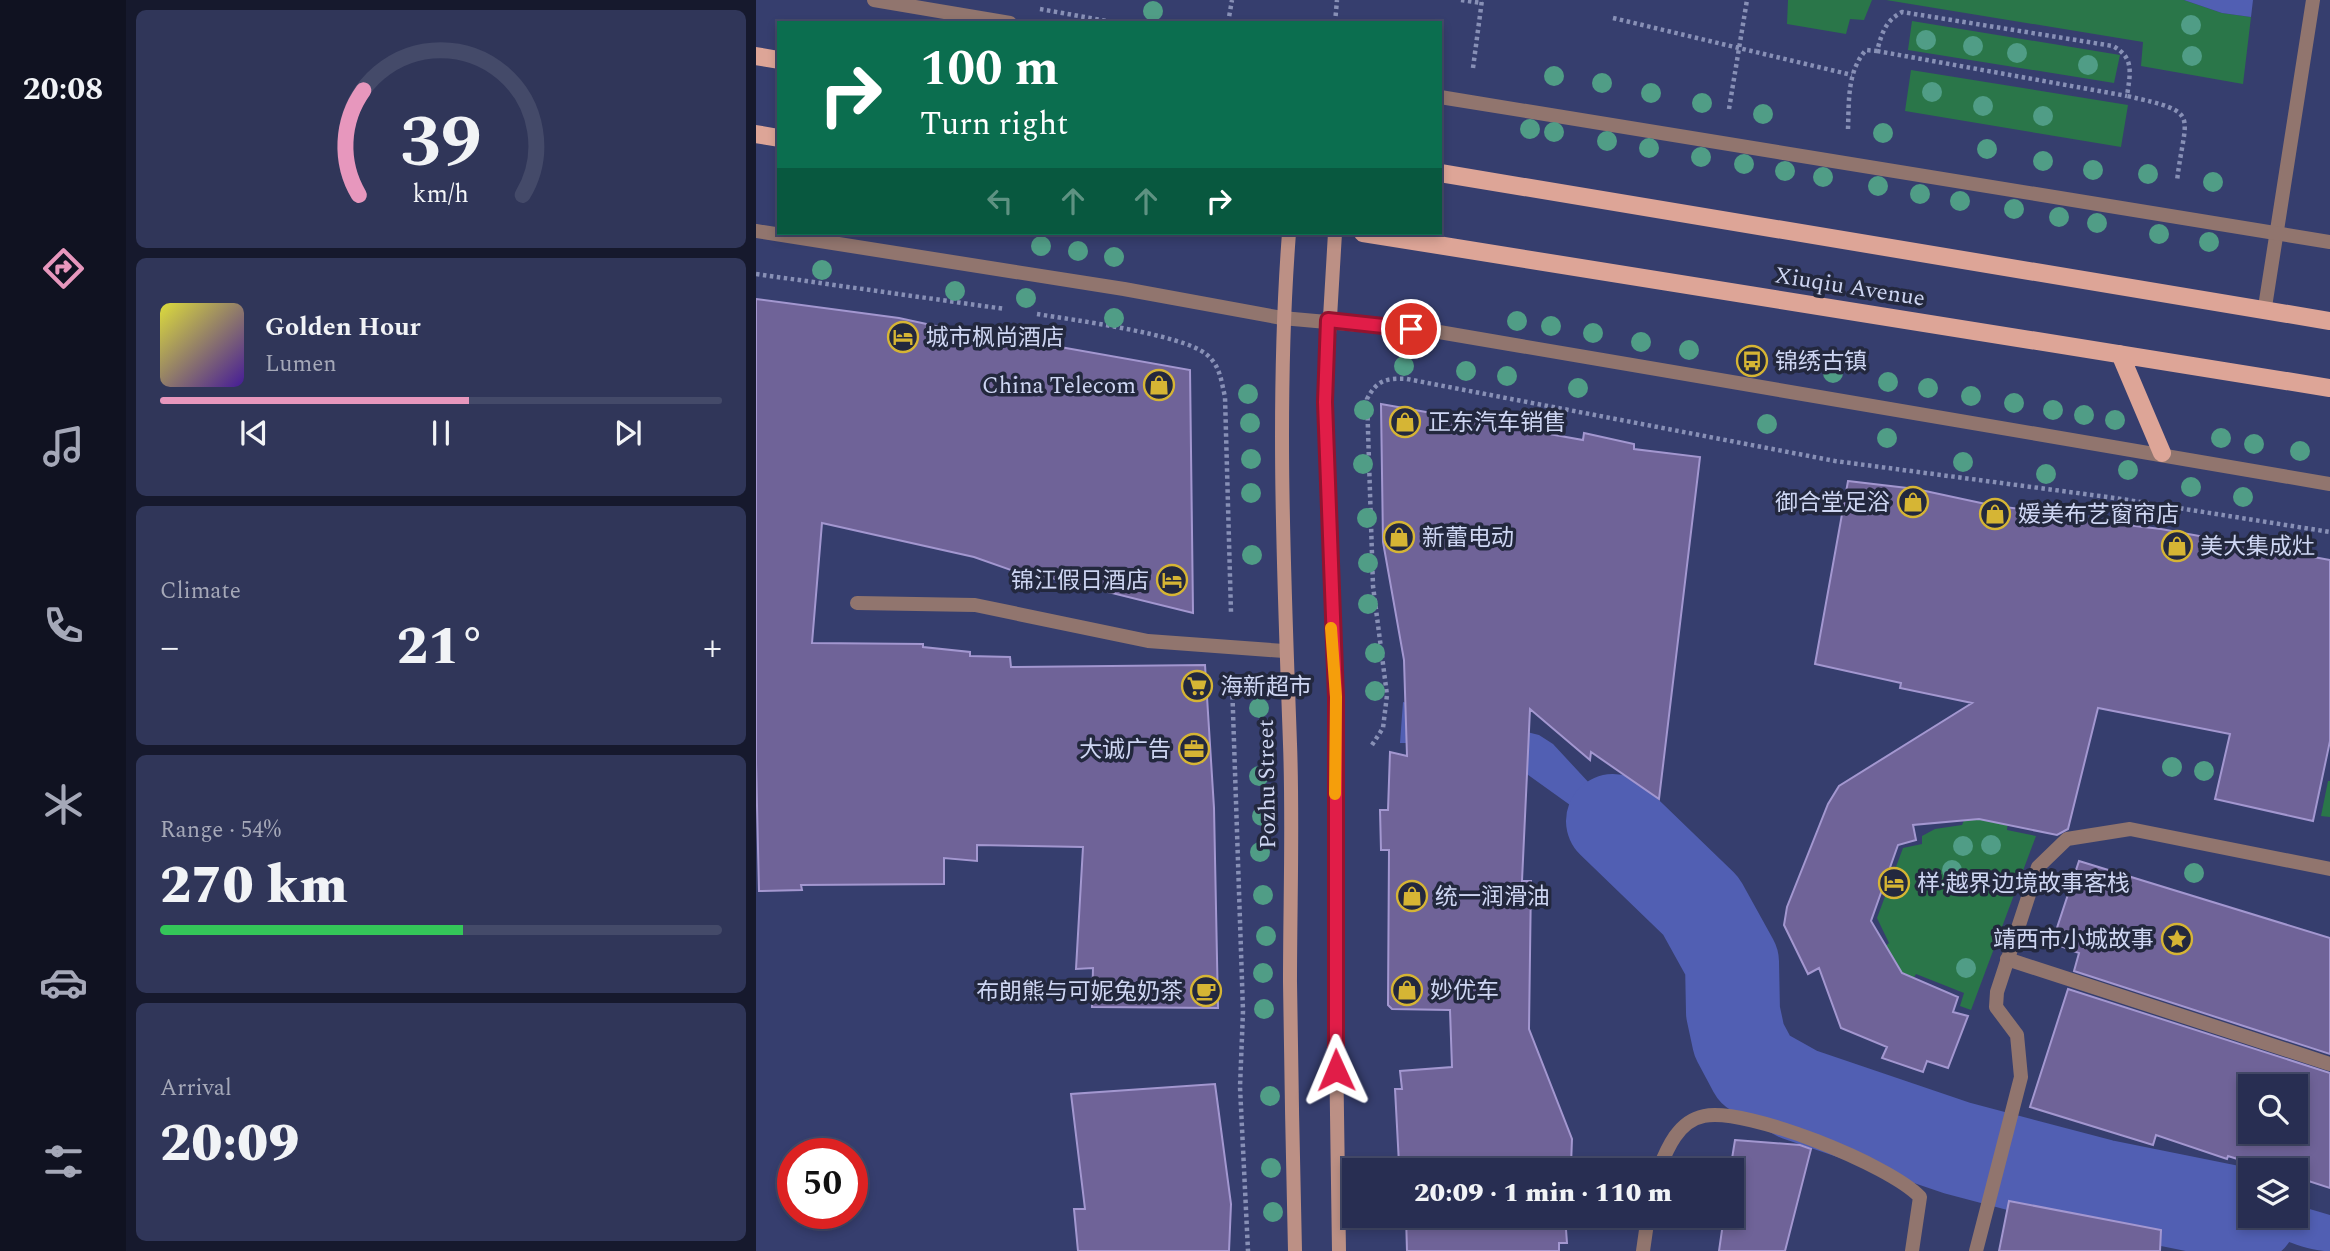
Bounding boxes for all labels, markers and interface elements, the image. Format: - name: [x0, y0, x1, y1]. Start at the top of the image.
- text: 100 m: [920, 32, 1059, 107]
- icon: right: [805, 49, 896, 140]
- text: 20:08: [23, 65, 103, 114]
- text: 39: [400, 88, 482, 199]
- text: Turn right: [920, 100, 1068, 149]
- text: km/h: [413, 176, 469, 214]
- icon: left: [981, 182, 1019, 220]
- icon: ahead: [1054, 182, 1092, 220]
- icon: ahead: [1127, 182, 1165, 220]
- icon: right: [1200, 182, 1238, 220]
- icon: directions: [39, 244, 88, 293]
- street label: Xiuqiu Avenue: [1772, 258, 1927, 317]
- pin: [1381, 299, 1441, 359]
- text: Golden Hour: [265, 307, 421, 347]
- icon: arrive: [1392, 310, 1430, 348]
- hotel icon: 城市枫尚酒店: [886, 320, 920, 354]
- place label: 城市枫尚酒店: [926, 321, 1064, 356]
- bus stop icon: 锦绣古镇: [1735, 344, 1769, 378]
- place label: 锦绣古镇: [1775, 345, 1867, 380]
- text: Lumen: [265, 347, 337, 382]
- shop icon: China Telecom: [1142, 368, 1176, 402]
- place label: China Telecom: [982, 369, 1136, 404]
- shop icon: 正东汽车销售: [1388, 405, 1422, 439]
- place label: 正东汽车销售: [1428, 406, 1566, 441]
- icon: previous: [235, 414, 273, 452]
- icon: pause: [422, 414, 460, 452]
- icon: next: [609, 414, 647, 452]
- icon: music: [39, 422, 88, 471]
- shop icon: 御合堂足浴: [1896, 485, 1930, 519]
- place label: 御合堂足浴: [1775, 486, 1890, 521]
- shop icon: 媛美布艺窗帘店: [1978, 497, 2012, 531]
- place label: 媛美布艺窗帘店: [2018, 498, 2179, 533]
- shop icon: 新蕾电动: [1382, 520, 1416, 554]
- place label: 新蕾电动: [1422, 521, 1514, 556]
- shop icon: 美大集成灶: [2160, 529, 2194, 563]
- place label: 美大集成灶: [2200, 530, 2315, 565]
- hotel icon: 锦江假日酒店: [1155, 563, 1189, 597]
- place label: 锦江假日酒店: [1011, 564, 1149, 599]
- text: Climate: [160, 574, 241, 609]
- icon: phone: [39, 601, 88, 650]
- text: 21°: [397, 608, 485, 687]
- text: −: [160, 619, 179, 677]
- text: +: [703, 619, 722, 677]
- supermarket icon: 海新超市: [1180, 669, 1214, 703]
- place label: 海新超市: [1220, 670, 1312, 705]
- street label: Pozhu Street: [1249, 719, 1286, 849]
- office icon: 大诚广告: [1177, 732, 1211, 766]
- place label: 大诚广告: [1079, 733, 1171, 768]
- icon: climate: [39, 780, 88, 829]
- text: Range · 54%: [160, 813, 281, 848]
- text: 270 km: [160, 847, 348, 926]
- hotel icon: 样·越界边境故事客栈: [1877, 866, 1911, 900]
- place label: 样·越界边境故事客栈: [1917, 867, 2130, 902]
- shop icon: 统一润滑油: [1395, 879, 1429, 913]
- place label: 统一润滑油: [1435, 880, 1550, 915]
- place icon: 靖西市小城故事: [2160, 922, 2194, 956]
- place label: 靖西市小城故事: [1993, 923, 2154, 958]
- icon: car: [39, 958, 88, 1007]
- shop icon: 妙优车: [1390, 973, 1424, 1007]
- cafe icon: 布朗熊与可妮兔奶茶: [1189, 974, 1223, 1008]
- place label: 妙优车: [1430, 974, 1499, 1009]
- place label: 布朗熊与可妮兔奶茶: [976, 975, 1183, 1010]
- position arrow: [1299, 1033, 1373, 1107]
- text: Arrival: [160, 1071, 232, 1106]
- map controls: [2238, 1074, 2308, 1228]
- button: search: [2238, 1074, 2308, 1144]
- text: 20:09: [160, 1105, 299, 1184]
- icon: filters: [39, 1137, 88, 1186]
- speed limit sign: 50: [777, 1138, 868, 1229]
- button: layers: [2238, 1158, 2308, 1228]
- text: 20:09 · 1 min · 110 m: [1414, 1173, 1672, 1213]

